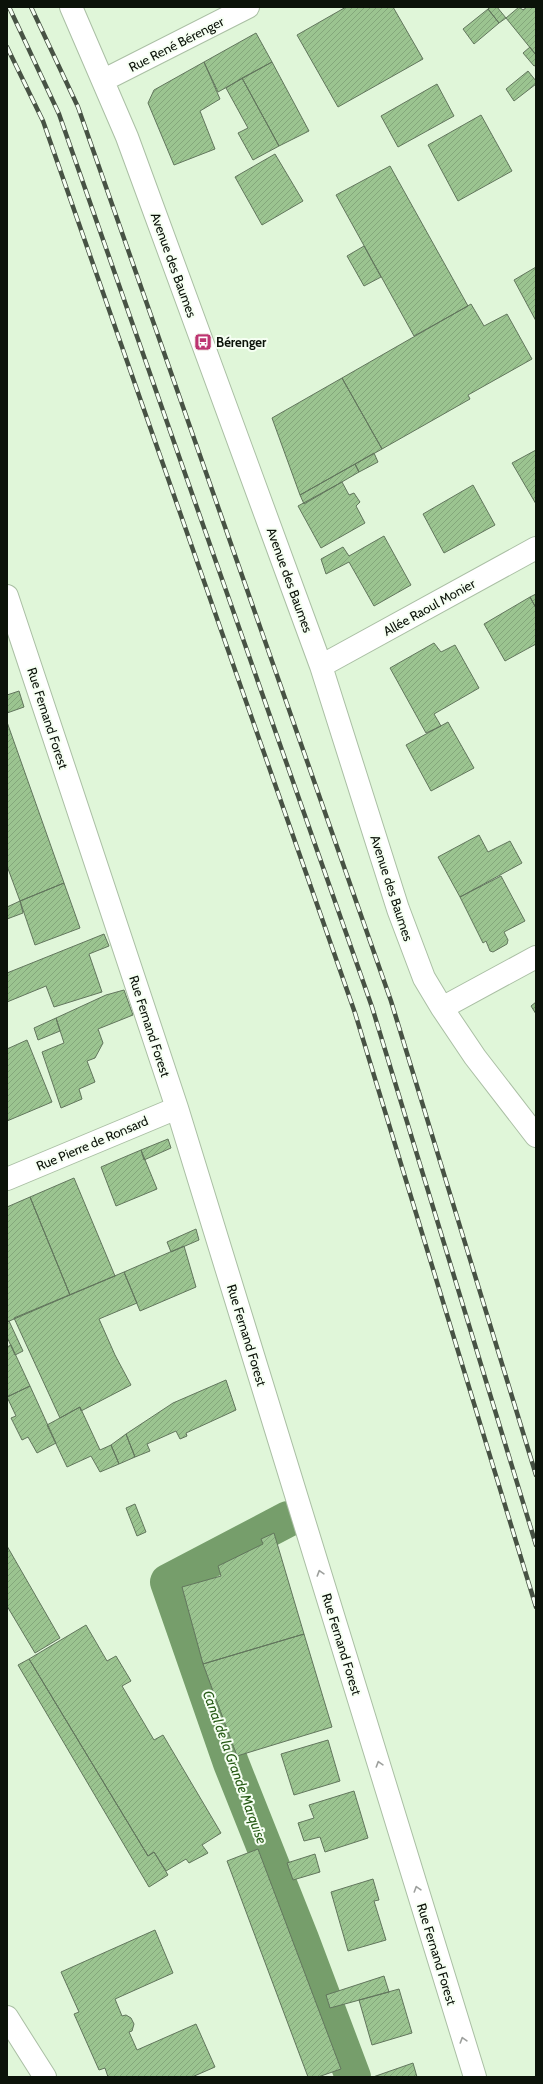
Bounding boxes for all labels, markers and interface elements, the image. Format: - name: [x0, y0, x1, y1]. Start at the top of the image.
- street label: Rue René Bérenger: [126, 13, 227, 75]
- street label: Avenue des Baumes: [148, 210, 201, 320]
- bus stop icon: Bérenger: [193, 332, 213, 352]
- place label: Bérenger: [216, 334, 267, 350]
- street label: Avenue des Baumes: [264, 525, 317, 635]
- street label: Allée Raoul Monier: [380, 575, 478, 639]
- street label: Rue Fernand Forest: [24, 665, 72, 771]
- street label: Avenue des Baumes: [367, 833, 417, 944]
- street label: Rue Fernand Forest: [126, 973, 174, 1079]
- street label: Rue Pierre de Ronsard: [34, 1112, 150, 1174]
- street label: Rue Fernand Forest: [224, 1282, 270, 1388]
- one-way arrow: [316, 1570, 325, 1577]
- street label: Rue Fernand Forest: [319, 1591, 365, 1697]
- water label: Canal de la Grande Marquise: [199, 1688, 271, 1847]
- one-way arrow: [375, 1761, 384, 1768]
- one-way arrow: [413, 1885, 422, 1892]
- street label: Rue Fernand Forest: [414, 1901, 460, 2007]
- one-way arrow: [459, 2036, 468, 2043]

